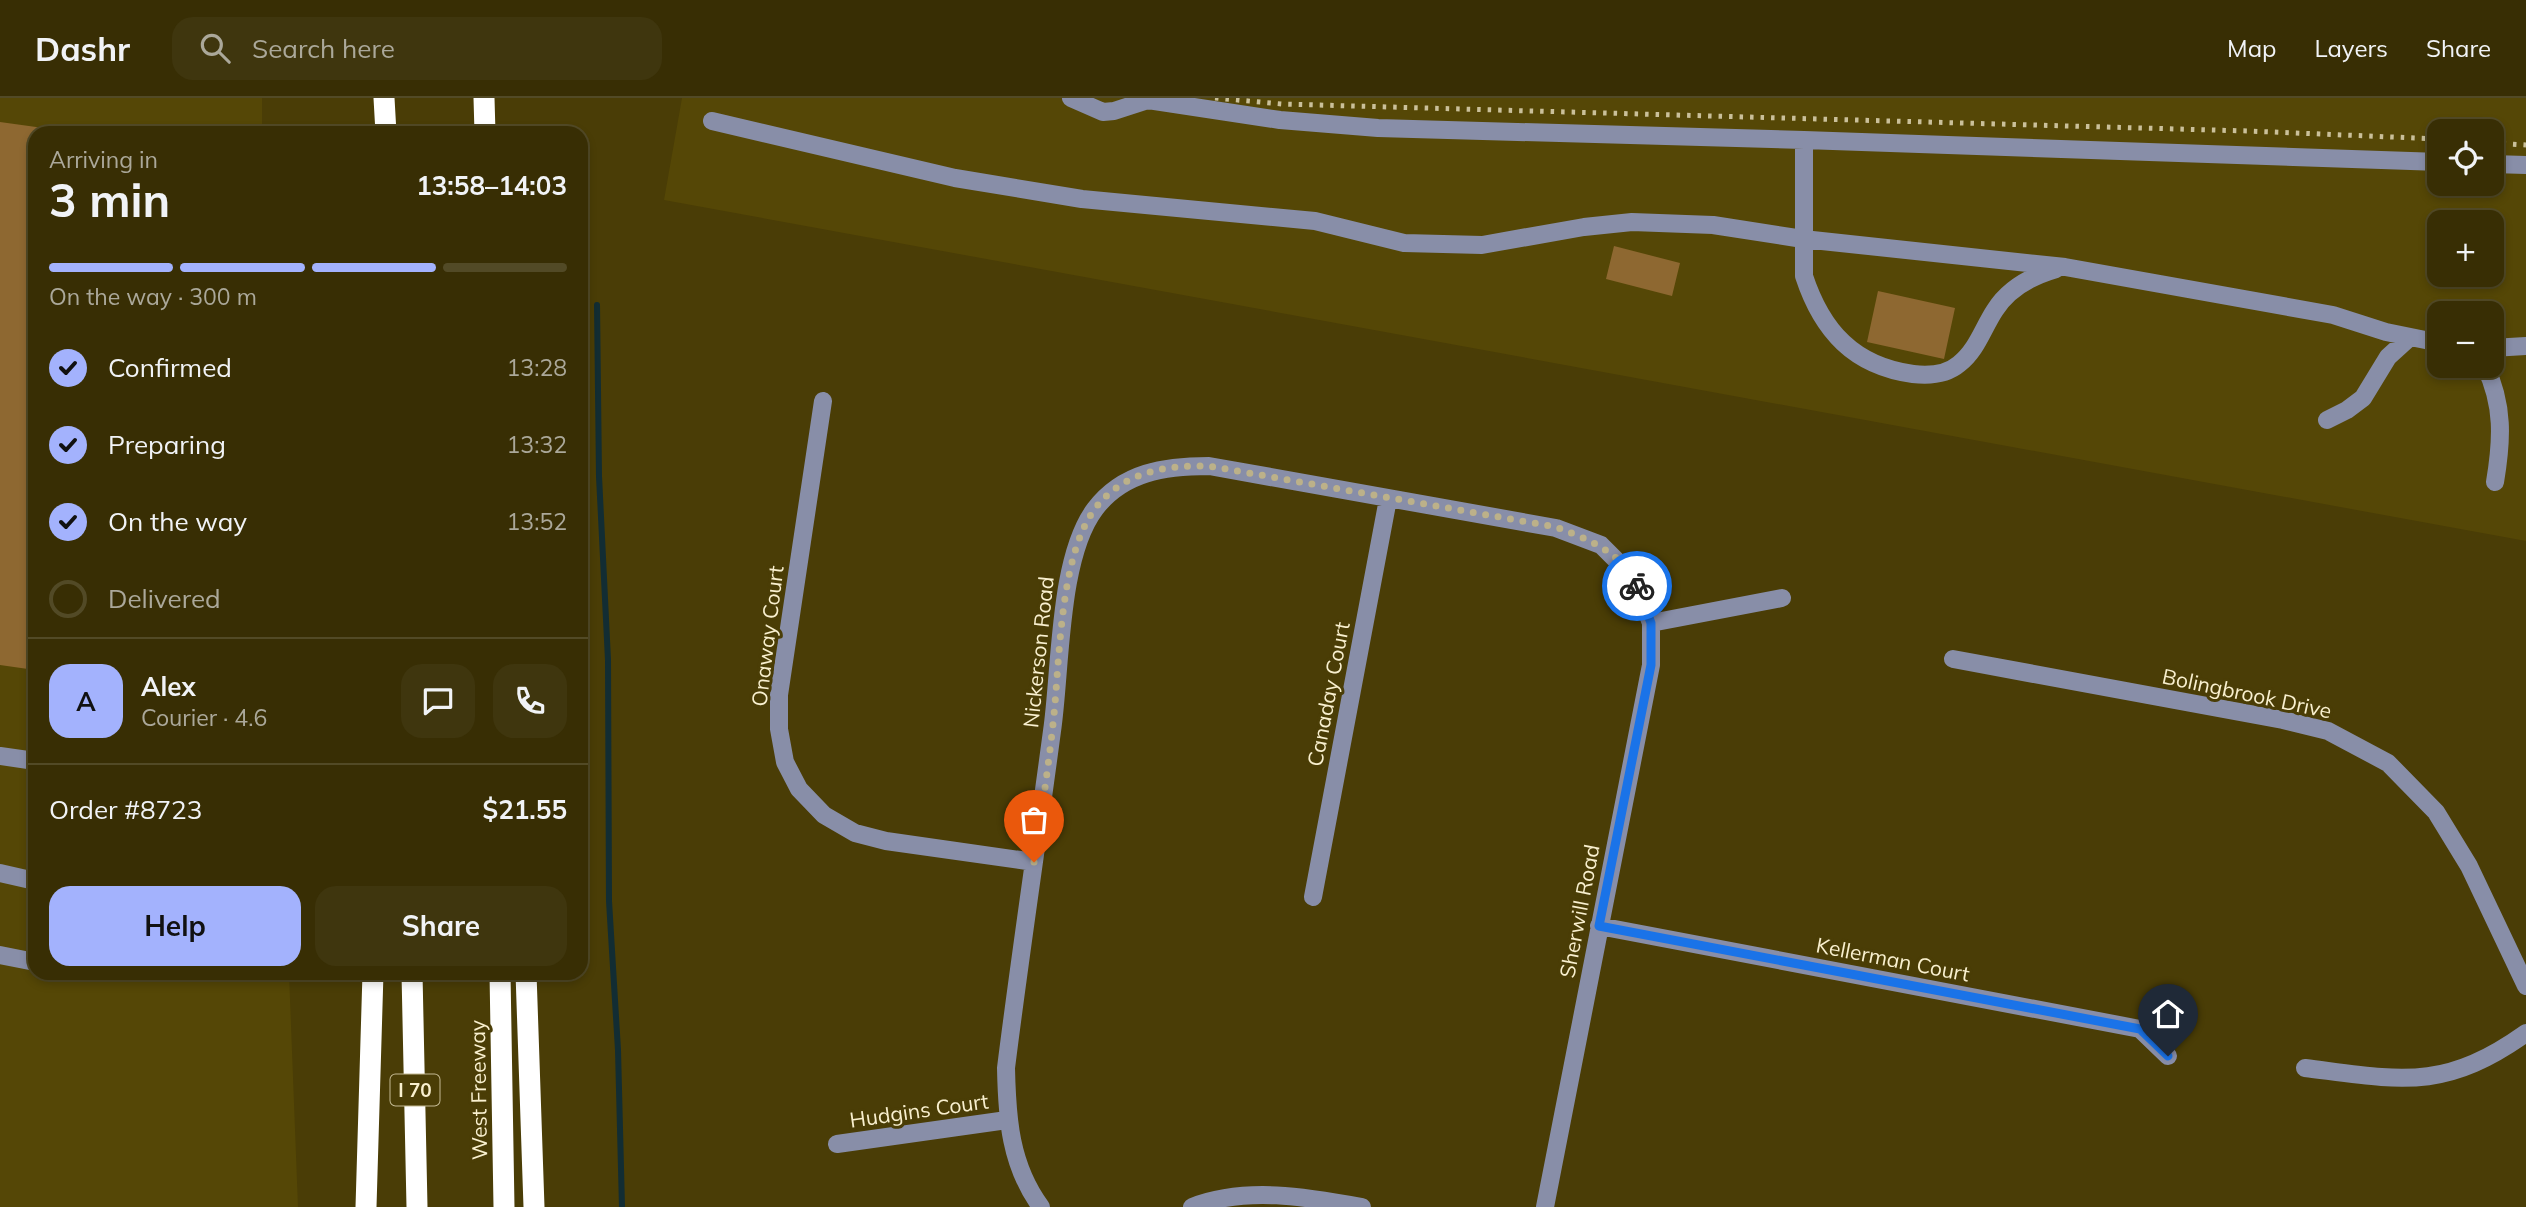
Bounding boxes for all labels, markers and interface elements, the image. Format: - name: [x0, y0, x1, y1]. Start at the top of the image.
- search box: [172, 17, 662, 80]
- text: Dashr: [35, 28, 130, 69]
- icon: search: [196, 29, 234, 67]
- text: Search here: [252, 32, 395, 65]
- text: Map: [2227, 33, 2276, 63]
- text: Layers: [2314, 33, 2388, 63]
- text: Share: [2426, 33, 2491, 63]
- map controls: [2427, 119, 2504, 378]
- button: locate: [2427, 119, 2504, 196]
- text: Arriving in: [49, 145, 158, 174]
- text: 13:58–14:03: [416, 169, 567, 202]
- text: 3 min: [49, 171, 170, 229]
- button: +: [2427, 210, 2504, 287]
- text: On the way · 300 m: [49, 282, 257, 311]
- button: −: [2427, 301, 2504, 378]
- icon: check: [49, 349, 87, 387]
- text: Confirmed: [108, 351, 232, 384]
- text: 13:28: [507, 353, 567, 382]
- icon: check: [49, 426, 87, 464]
- text: Preparing: [108, 428, 226, 461]
- text: 13:32: [507, 430, 567, 459]
- icon: check: [49, 503, 87, 541]
- text: On the way: [108, 505, 247, 538]
- text: 13:52: [507, 507, 567, 536]
- courier: [1602, 551, 1672, 621]
- street label: Onaway Court: [745, 564, 789, 708]
- icon: bike: [1618, 567, 1656, 605]
- street label: Nickerson Road: [1017, 575, 1059, 729]
- text: Delivered: [108, 582, 221, 615]
- street label: Canaday Court: [1301, 620, 1355, 768]
- street label: Bolingbrook Drive: [2160, 662, 2334, 724]
- button: chat: [401, 664, 475, 738]
- button: phone: [493, 664, 567, 738]
- text: Alex: [141, 670, 196, 703]
- text: A: [76, 685, 96, 718]
- text: Courier · 4.6: [141, 703, 267, 732]
- pin: [1004, 790, 1064, 862]
- text: Order #8723: [49, 793, 202, 826]
- text: $21.55: [483, 793, 567, 826]
- icon: bag: [1015, 801, 1053, 839]
- street label: Sherwill Road: [1553, 842, 1605, 980]
- button: Help: [49, 886, 301, 966]
- button: Share: [315, 886, 567, 966]
- street label: Kellerman Court: [1814, 931, 1972, 987]
- pin: [2138, 984, 2198, 1056]
- icon: home: [2149, 995, 2187, 1033]
- street label: West Freeway: [464, 1020, 492, 1160]
- road number: I 70: [390, 1074, 440, 1106]
- street label: Hudgins Court: [848, 1087, 990, 1133]

